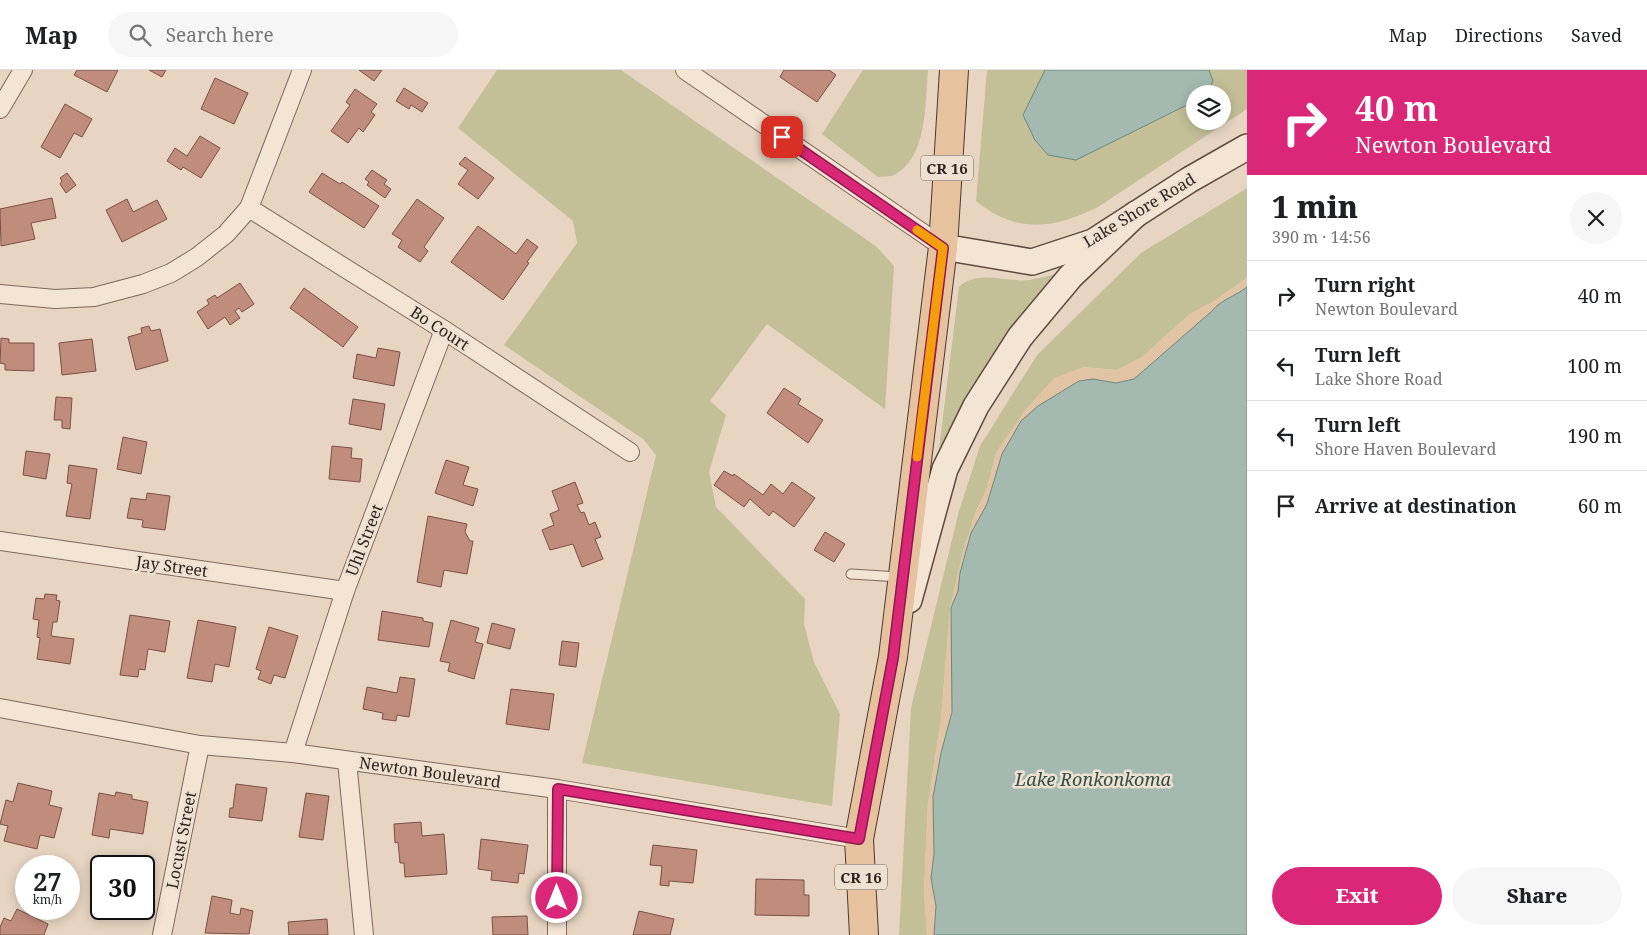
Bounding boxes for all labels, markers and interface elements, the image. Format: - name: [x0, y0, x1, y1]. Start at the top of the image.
- search box: [108, 12, 458, 57]
- text: Map: [25, 18, 78, 51]
- icon: search: [126, 21, 154, 49]
- text: Search here: [166, 22, 274, 48]
- text: Map: [1389, 23, 1427, 47]
- text: Directions: [1455, 23, 1543, 47]
- text: Saved: [1571, 23, 1622, 47]
- text: 40 m: [1355, 84, 1438, 131]
- map controls: [1186, 85, 1231, 130]
- button: layers: [1186, 85, 1231, 130]
- icon: right: [1272, 90, 1337, 155]
- pin: [761, 116, 803, 158]
- icon: arrive: [768, 123, 796, 151]
- text: Newton Boulevard: [1355, 129, 1552, 159]
- road number: CR 16: [921, 156, 973, 180]
- street label: Lake Shore Road: [1079, 168, 1200, 252]
- text: 1 min: [1272, 186, 1358, 227]
- button: close: [1570, 192, 1622, 244]
- text: 390 m · 14:56: [1272, 226, 1371, 248]
- text: Turn right: [1315, 272, 1415, 298]
- icon: right: [1272, 282, 1300, 310]
- text: 40 m: [1578, 283, 1622, 309]
- text: Newton Boulevard: [1315, 298, 1458, 320]
- street label: Bo Court: [406, 301, 474, 355]
- text: Turn left: [1315, 342, 1401, 368]
- icon: left: [1272, 352, 1300, 380]
- text: 100 m: [1567, 353, 1622, 379]
- text: Lake Shore Road: [1315, 368, 1443, 390]
- text: Turn left: [1315, 412, 1401, 438]
- icon: left: [1272, 422, 1300, 450]
- text: 190 m: [1567, 423, 1622, 449]
- text: Shore Haven Boulevard: [1315, 438, 1496, 460]
- icon: arrive: [1272, 492, 1300, 520]
- text: Arrive at destination: [1315, 493, 1517, 519]
- text: 60 m: [1578, 493, 1622, 519]
- street label: Uhl Street: [340, 501, 388, 579]
- street label: Jay Street: [134, 550, 210, 582]
- street label: Newton Boulevard: [358, 751, 502, 793]
- water label: Lake Ronkonkoma: [1014, 767, 1172, 791]
- street label: Locust Street: [161, 789, 201, 891]
- speed limit sign: 30: [90, 855, 155, 920]
- text: 27: [33, 864, 62, 898]
- road number: CR 16: [835, 864, 887, 890]
- button: Exit: [1272, 867, 1442, 925]
- button: Share: [1452, 867, 1622, 925]
- position arrow: [530, 871, 582, 923]
- text: km/h: [33, 891, 62, 908]

